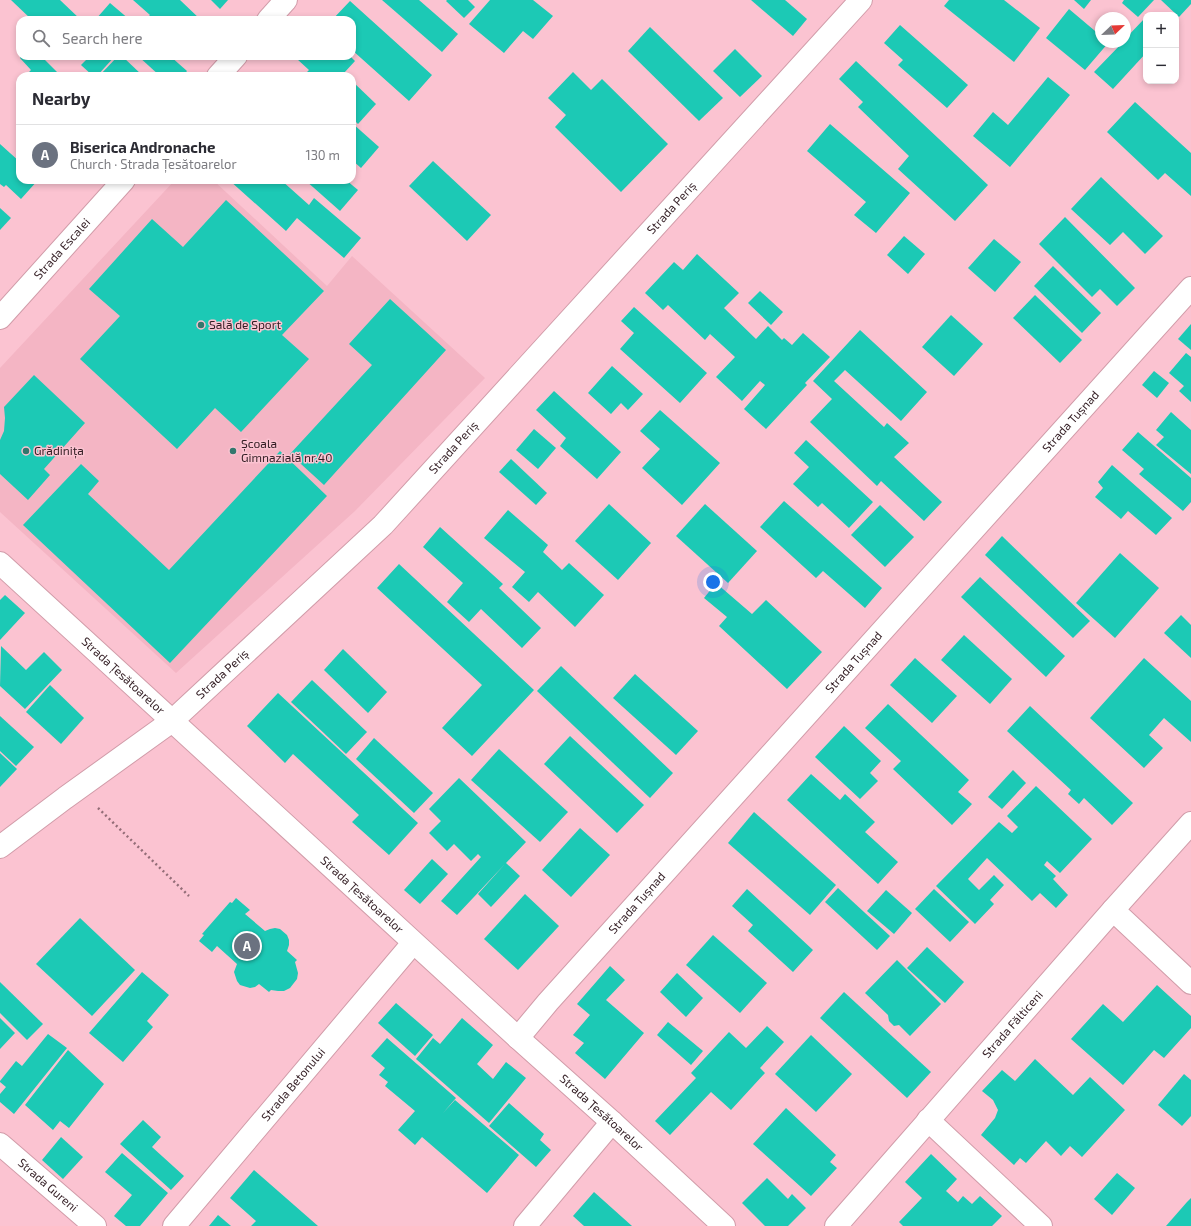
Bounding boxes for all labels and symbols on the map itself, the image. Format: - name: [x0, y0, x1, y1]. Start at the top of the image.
- north arrow: [1095, 12, 1131, 48]
- street label: Strada Periș: [643, 178, 700, 236]
- street label: Strada Escalei: [30, 215, 92, 282]
- place label: Sală de Sport: [209, 317, 281, 331]
- marker: Sală de Sport: [196, 320, 206, 330]
- street label: Strada Tușnad: [1039, 387, 1101, 454]
- street label: Strada Periș: [425, 418, 482, 476]
- place label: Școala Gimnazială nr.40: [241, 436, 333, 464]
- place label: Grădinița: [34, 443, 84, 459]
- marker: Grădinița: [21, 446, 31, 456]
- marker: Școala Gimnazială nr.40: [228, 446, 238, 456]
- your location: [703, 572, 723, 592]
- street label: Strada Tușnad: [822, 628, 884, 695]
- street label: Strada Țesătoarelor: [79, 634, 168, 717]
- street label: Strada Periș: [193, 646, 252, 701]
- street label: Strada Țesătoarelor: [318, 853, 407, 936]
- street label: Strada Tușnad: [605, 869, 668, 936]
- pin: A: [234, 931, 260, 961]
- street label: Strada Fălticeni: [979, 987, 1045, 1060]
- street label: Strada Betonului: [258, 1045, 327, 1123]
- street label: Strada Țesătoarelor: [558, 1071, 647, 1154]
- street label: Strada Gureni: [16, 1155, 81, 1214]

